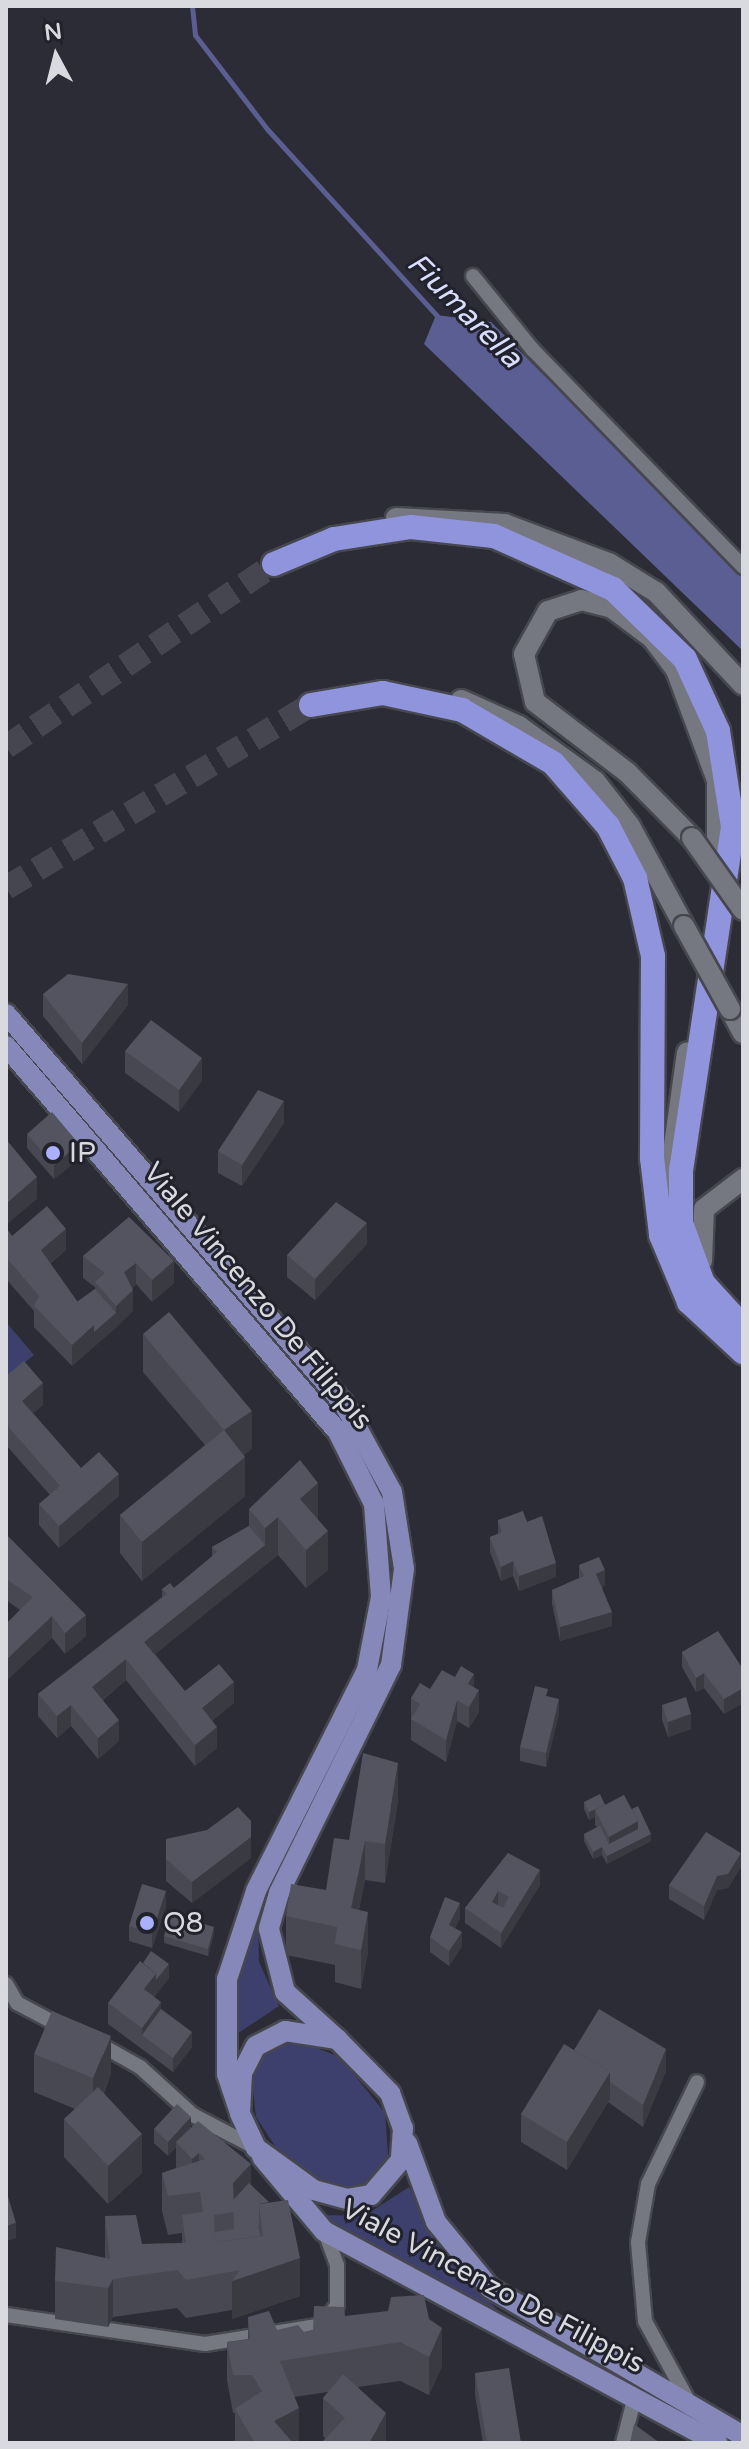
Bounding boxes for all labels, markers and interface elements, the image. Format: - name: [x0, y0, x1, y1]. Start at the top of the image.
- north arrow: [16, 16, 96, 96]
- text: N: [43, 18, 63, 46]
- water label: Fiumarella: [399, 246, 529, 376]
- place label: IP: [69, 1136, 96, 1170]
- marker: IP: [44, 1144, 62, 1162]
- street label: Viale Vincenzo De Filippis: [136, 1156, 380, 1436]
- place label: Q8: [163, 1906, 203, 1940]
- marker: Q8: [138, 1914, 156, 1932]
- street label: Viale Vincenzo De Filippis: [336, 2192, 650, 2380]

